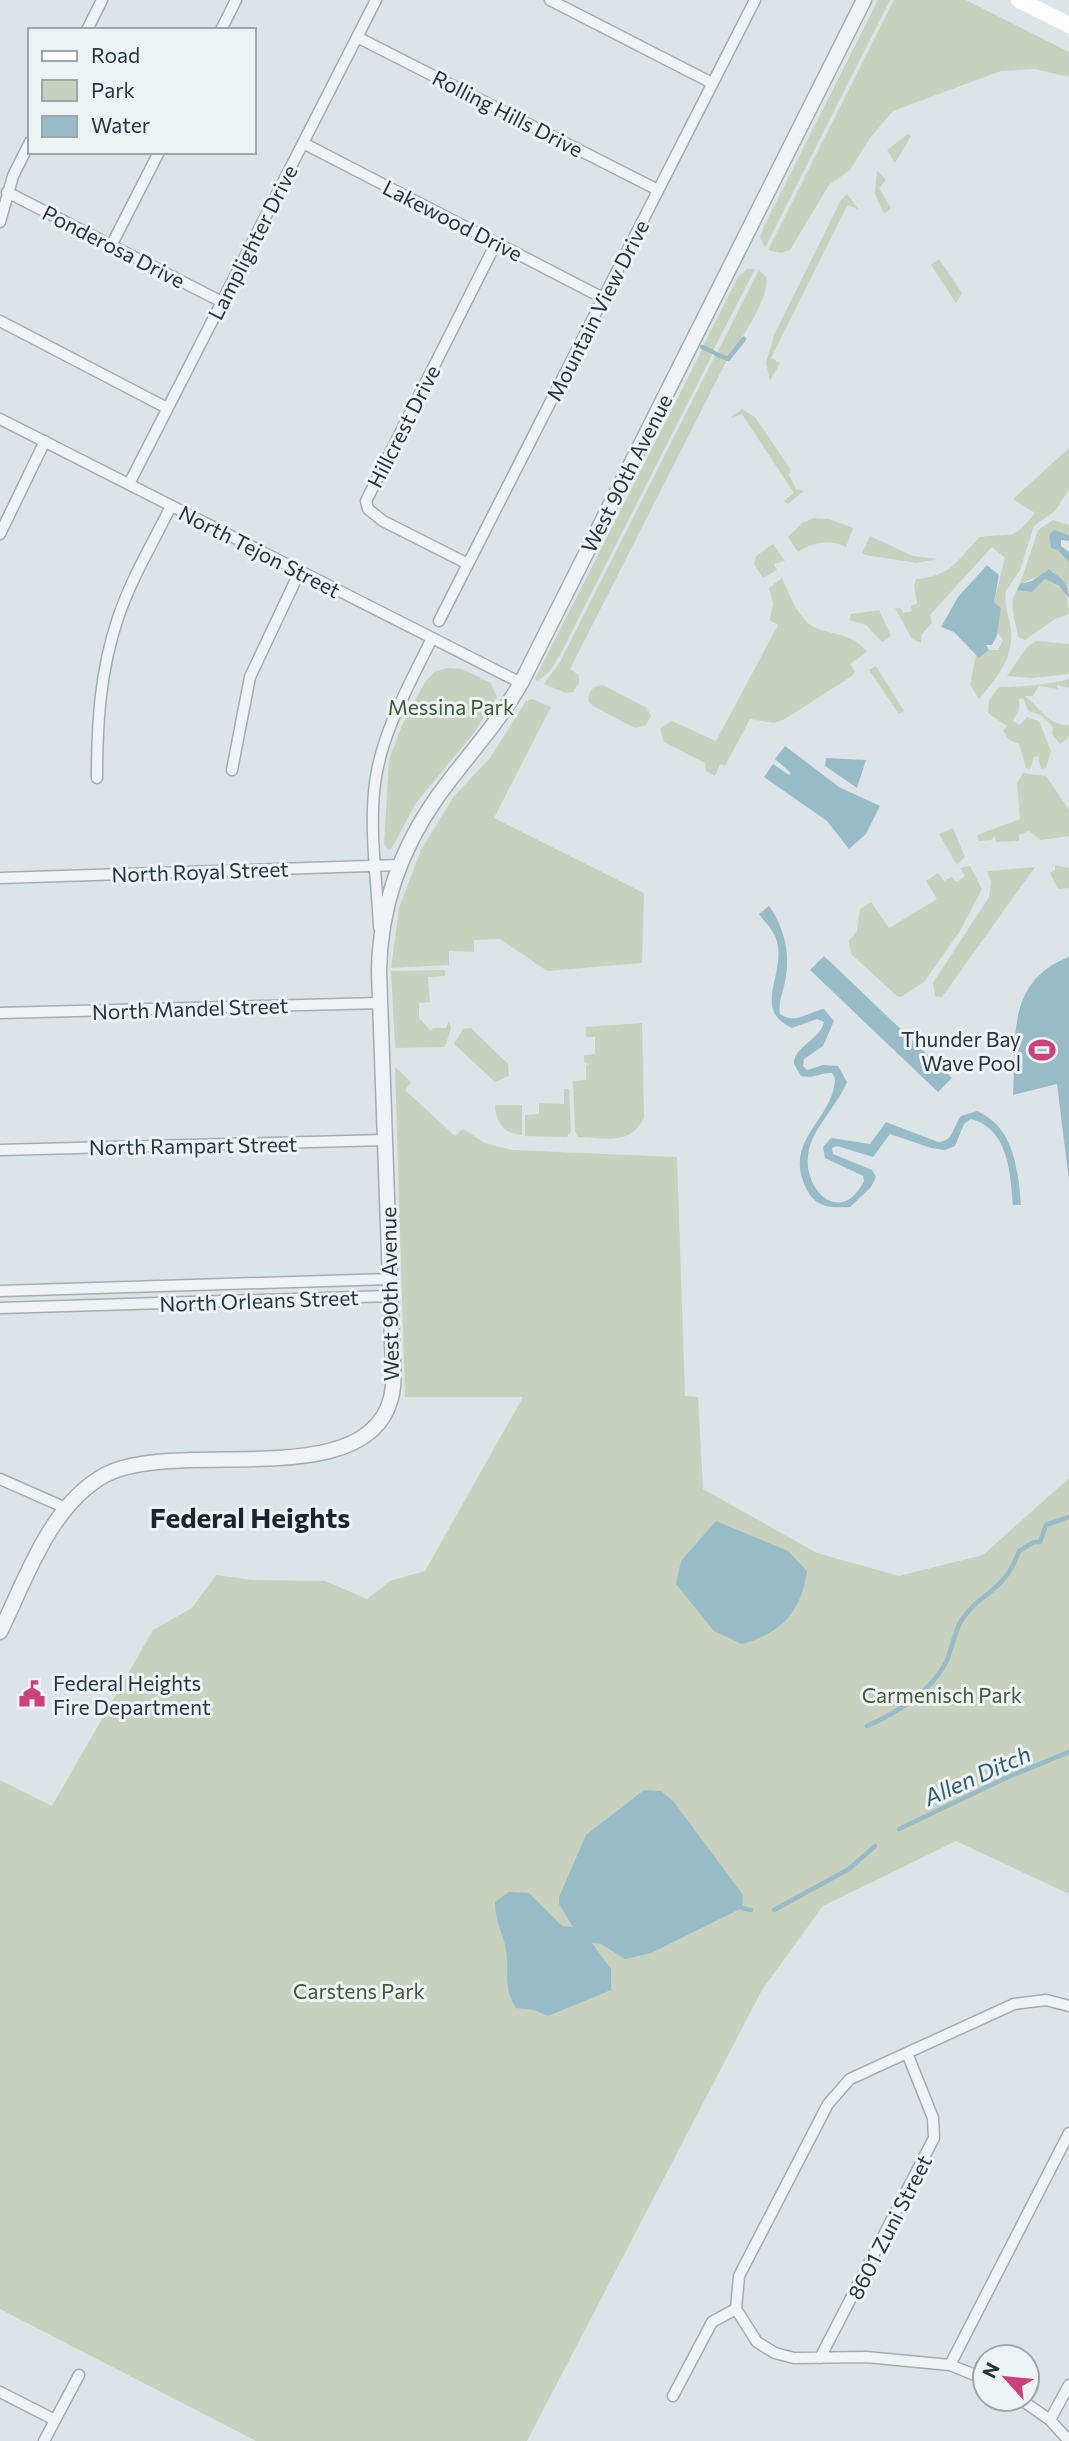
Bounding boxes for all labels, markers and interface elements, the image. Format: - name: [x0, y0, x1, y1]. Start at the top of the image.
- legend: [28, 28, 256, 154]
- text: Road: [91, 42, 140, 67]
- street label: Rolling Hills Drive: [429, 64, 587, 162]
- text: Park: [91, 77, 135, 102]
- text: Water: [91, 112, 150, 137]
- street label: Lamplighter Drive: [202, 160, 302, 324]
- street label: Lakewood Drive: [379, 174, 527, 266]
- street label: Ponderosa Drive: [39, 199, 189, 293]
- street label: Mountain View Drive: [541, 215, 653, 405]
- street label: Hillcrest Drive: [361, 361, 445, 491]
- street label: West 90th Avenue: [575, 390, 677, 556]
- street label: North Tejon Street: [175, 500, 345, 602]
- park label: Messina Park: [388, 694, 514, 719]
- street label: North Royal Street: [111, 855, 289, 887]
- street label: North Mandel Street: [91, 992, 289, 1024]
- place label: Thunder Bay Wave Pool: [901, 1026, 1021, 1075]
- sports icon: Thunder Bay Wave Pool: [1027, 1035, 1057, 1065]
- street label: North Rampart Street: [89, 1131, 297, 1159]
- street label: West 90th Avenue: [375, 1207, 403, 1381]
- street label: North Orleans Street: [159, 1284, 359, 1316]
- district label: Federal Heights: [150, 1500, 350, 1534]
- place label: Federal Heights Fire Department: [53, 1670, 211, 1719]
- public building icon: Federal Heights Fire Department: [17, 1679, 47, 1709]
- park label: Carmenisch Park: [862, 1682, 1022, 1707]
- water label: Allen Ditch: [918, 1739, 1035, 1811]
- park label: Carstens Park: [293, 1978, 425, 2003]
- street label: 8601 Zuni Street: [842, 2151, 936, 2303]
- north arrow: [971, 2343, 1041, 2413]
- text: N: [977, 2358, 1004, 2382]

